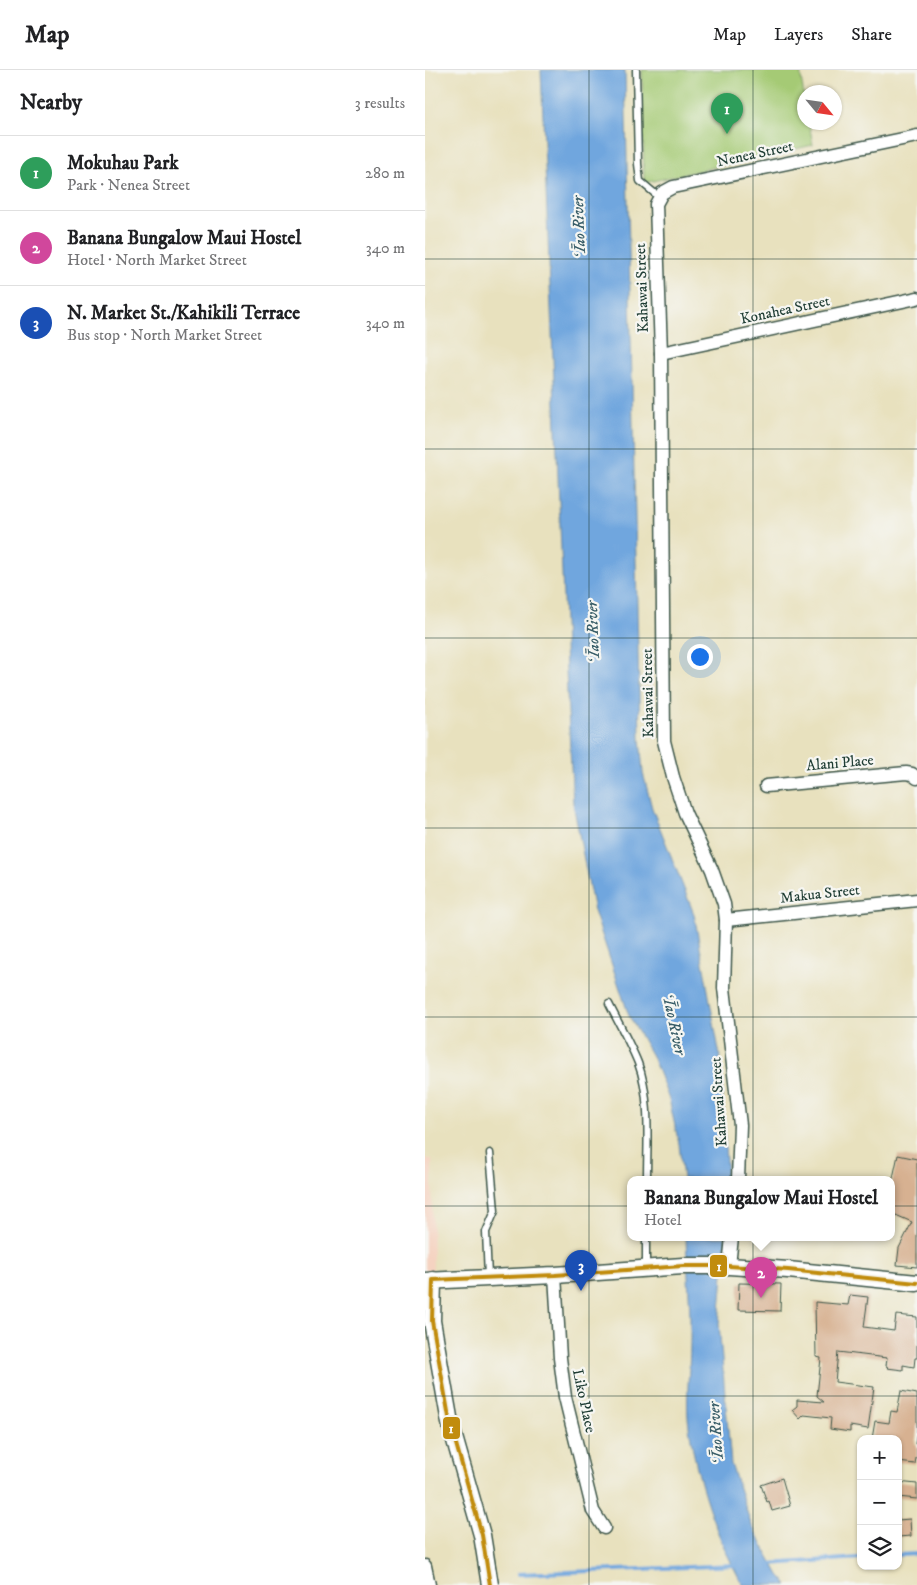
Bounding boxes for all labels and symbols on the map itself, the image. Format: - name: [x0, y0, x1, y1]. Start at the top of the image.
- north arrow: [797, 85, 842, 130]
- pin: 1: [711, 93, 743, 134]
- street label: Nenea Street: [715, 137, 795, 171]
- water label: ʻĪao River: [568, 194, 590, 258]
- street label: Kahawai Street: [631, 243, 653, 333]
- street label: Konahea Street: [739, 291, 832, 329]
- water label: ʻĪao River: [582, 599, 604, 663]
- your location: [687, 644, 713, 670]
- street label: Kahawai Street: [638, 648, 658, 738]
- street label: Alani Place: [806, 751, 874, 775]
- street label: Makua Street: [779, 880, 861, 908]
- water label: ʻĪao River: [658, 991, 691, 1058]
- street label: Kahawai Street: [706, 1056, 732, 1147]
- pin: 3: [565, 1250, 597, 1291]
- line badge: 1: [709, 1254, 728, 1278]
- pin: 2: [745, 1257, 777, 1298]
- text: 1: [716, 1258, 722, 1276]
- street label: Liko Place: [568, 1367, 600, 1435]
- water label: ʻĪao River: [704, 1400, 728, 1465]
- line badge: 1: [442, 1416, 461, 1440]
- text: 1: [448, 1420, 454, 1438]

